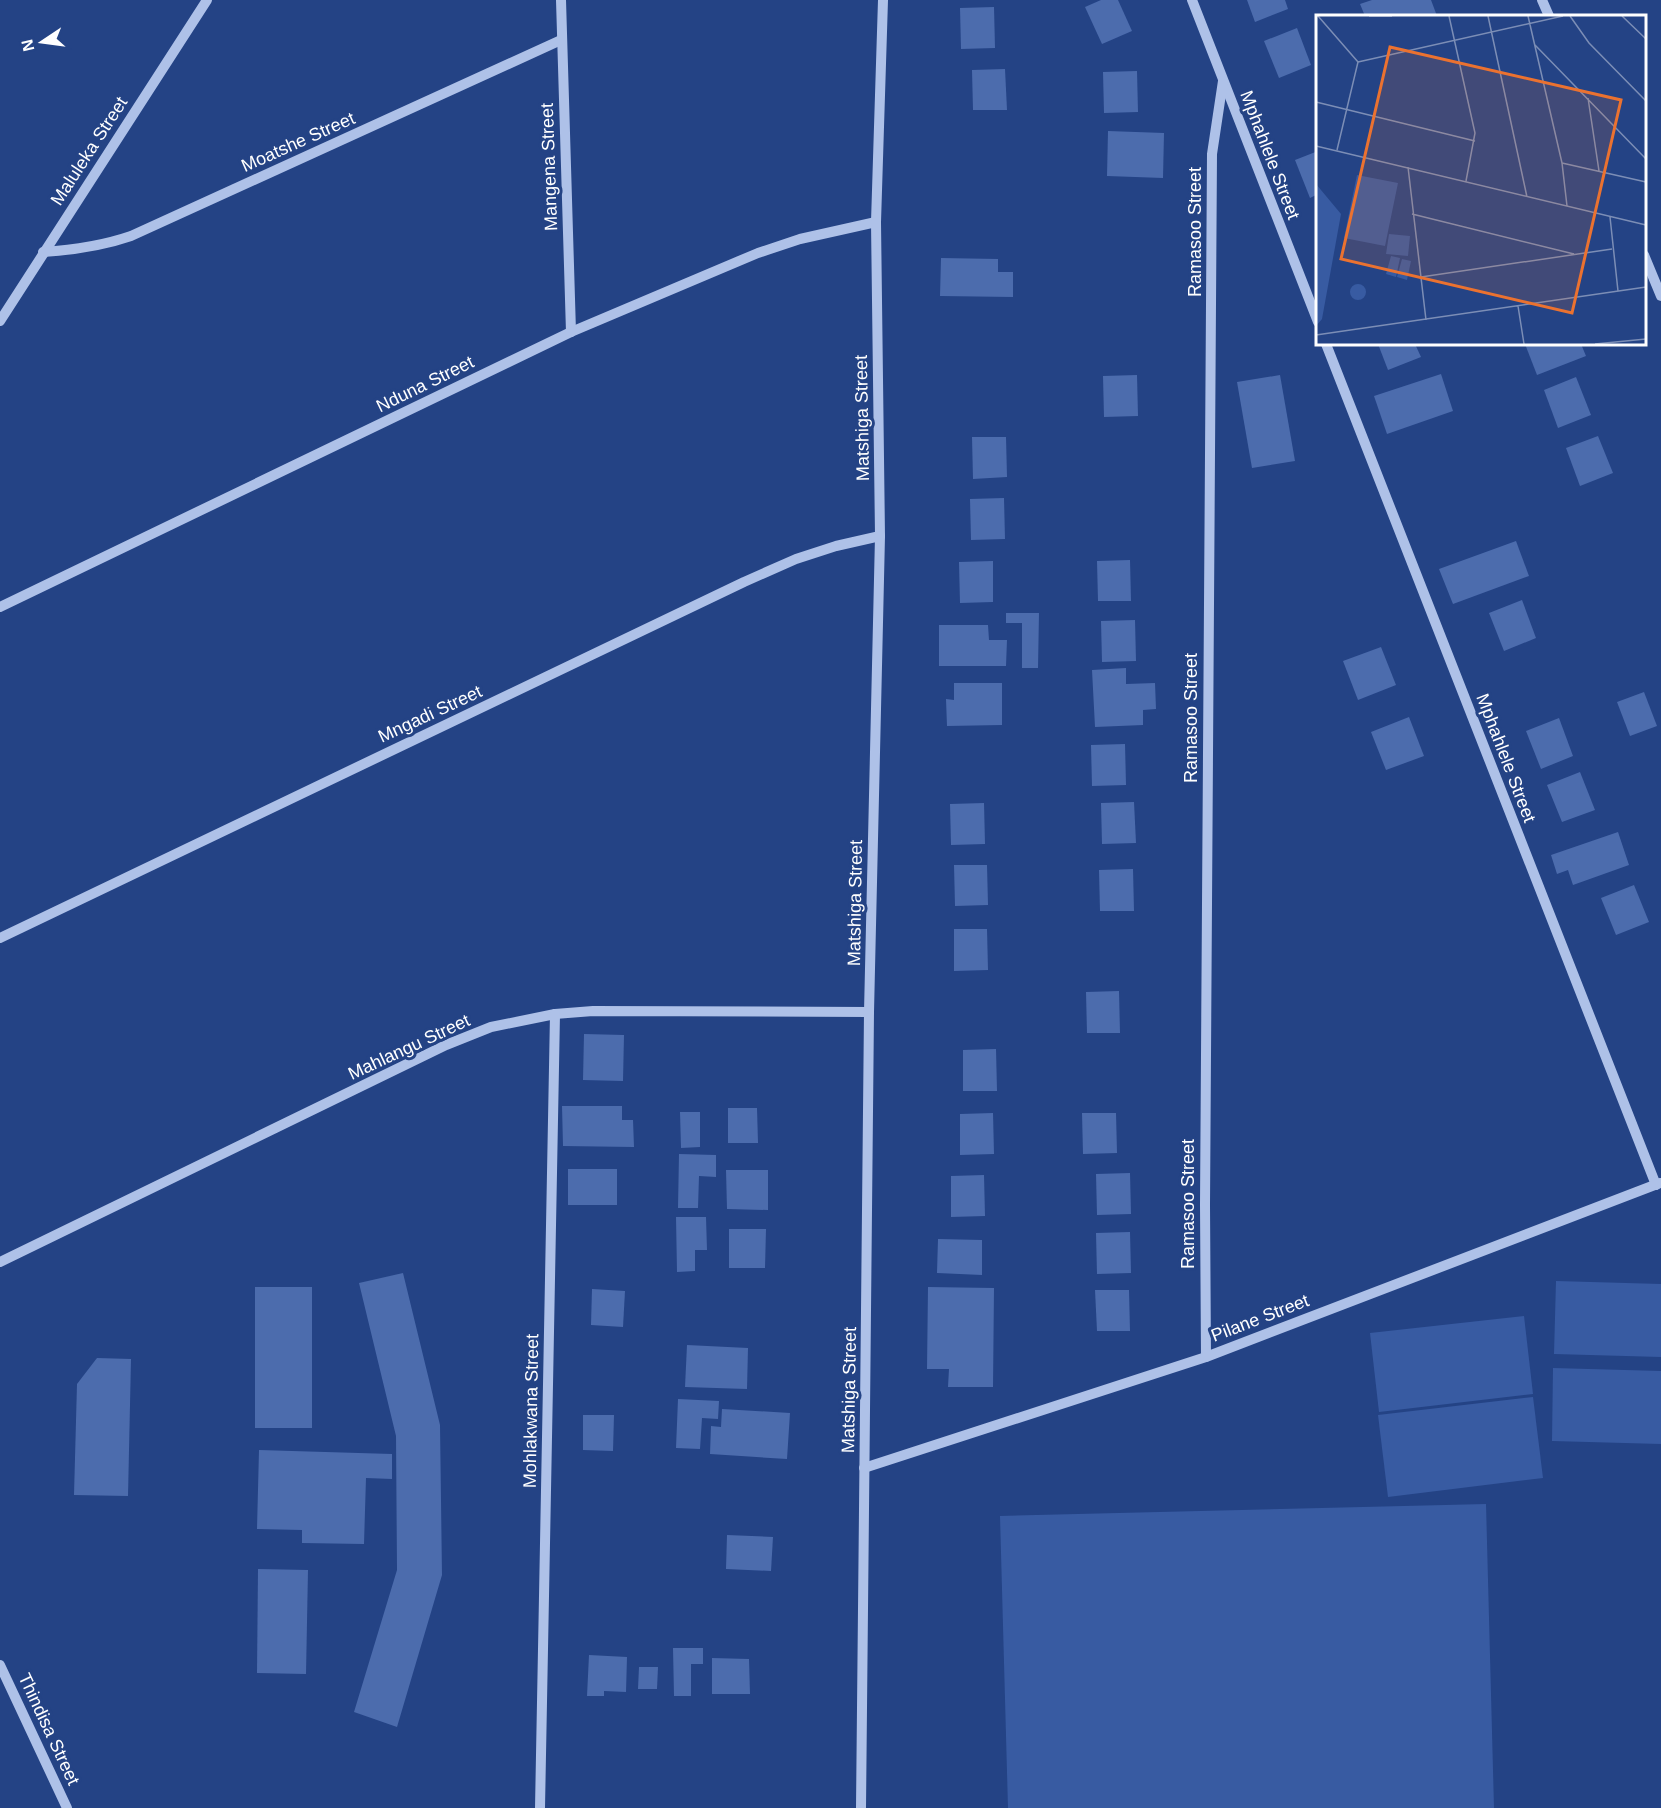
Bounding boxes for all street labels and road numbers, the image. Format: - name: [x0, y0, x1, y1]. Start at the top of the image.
- street label: Mphahlele Street: [1236, 88, 1304, 222]
- street label: Maluleka Street: [47, 93, 131, 209]
- street label: Mangena Street: [537, 103, 561, 231]
- street label: Moatshe Street: [238, 108, 358, 176]
- street label: Ramasoo Street: [1185, 167, 1205, 297]
- street label: Nduna Street: [373, 352, 477, 416]
- street label: Matshiga Street: [851, 355, 873, 481]
- street label: Ramasoo Street: [1181, 653, 1201, 783]
- street label: Mngadi Street: [375, 681, 485, 747]
- street label: Mphahlele Street: [1472, 691, 1540, 825]
- street label: Matshiga Street: [844, 840, 866, 966]
- street label: Mahlangu Street: [345, 1010, 473, 1084]
- street label: Ramasoo Street: [1178, 1139, 1198, 1269]
- street label: Pilane Street: [1208, 1290, 1312, 1346]
- street label: Matshiga Street: [838, 1327, 860, 1453]
- street label: Mohlakwana Street: [520, 1334, 542, 1488]
- street label: Thindisa Street: [14, 1670, 84, 1788]

